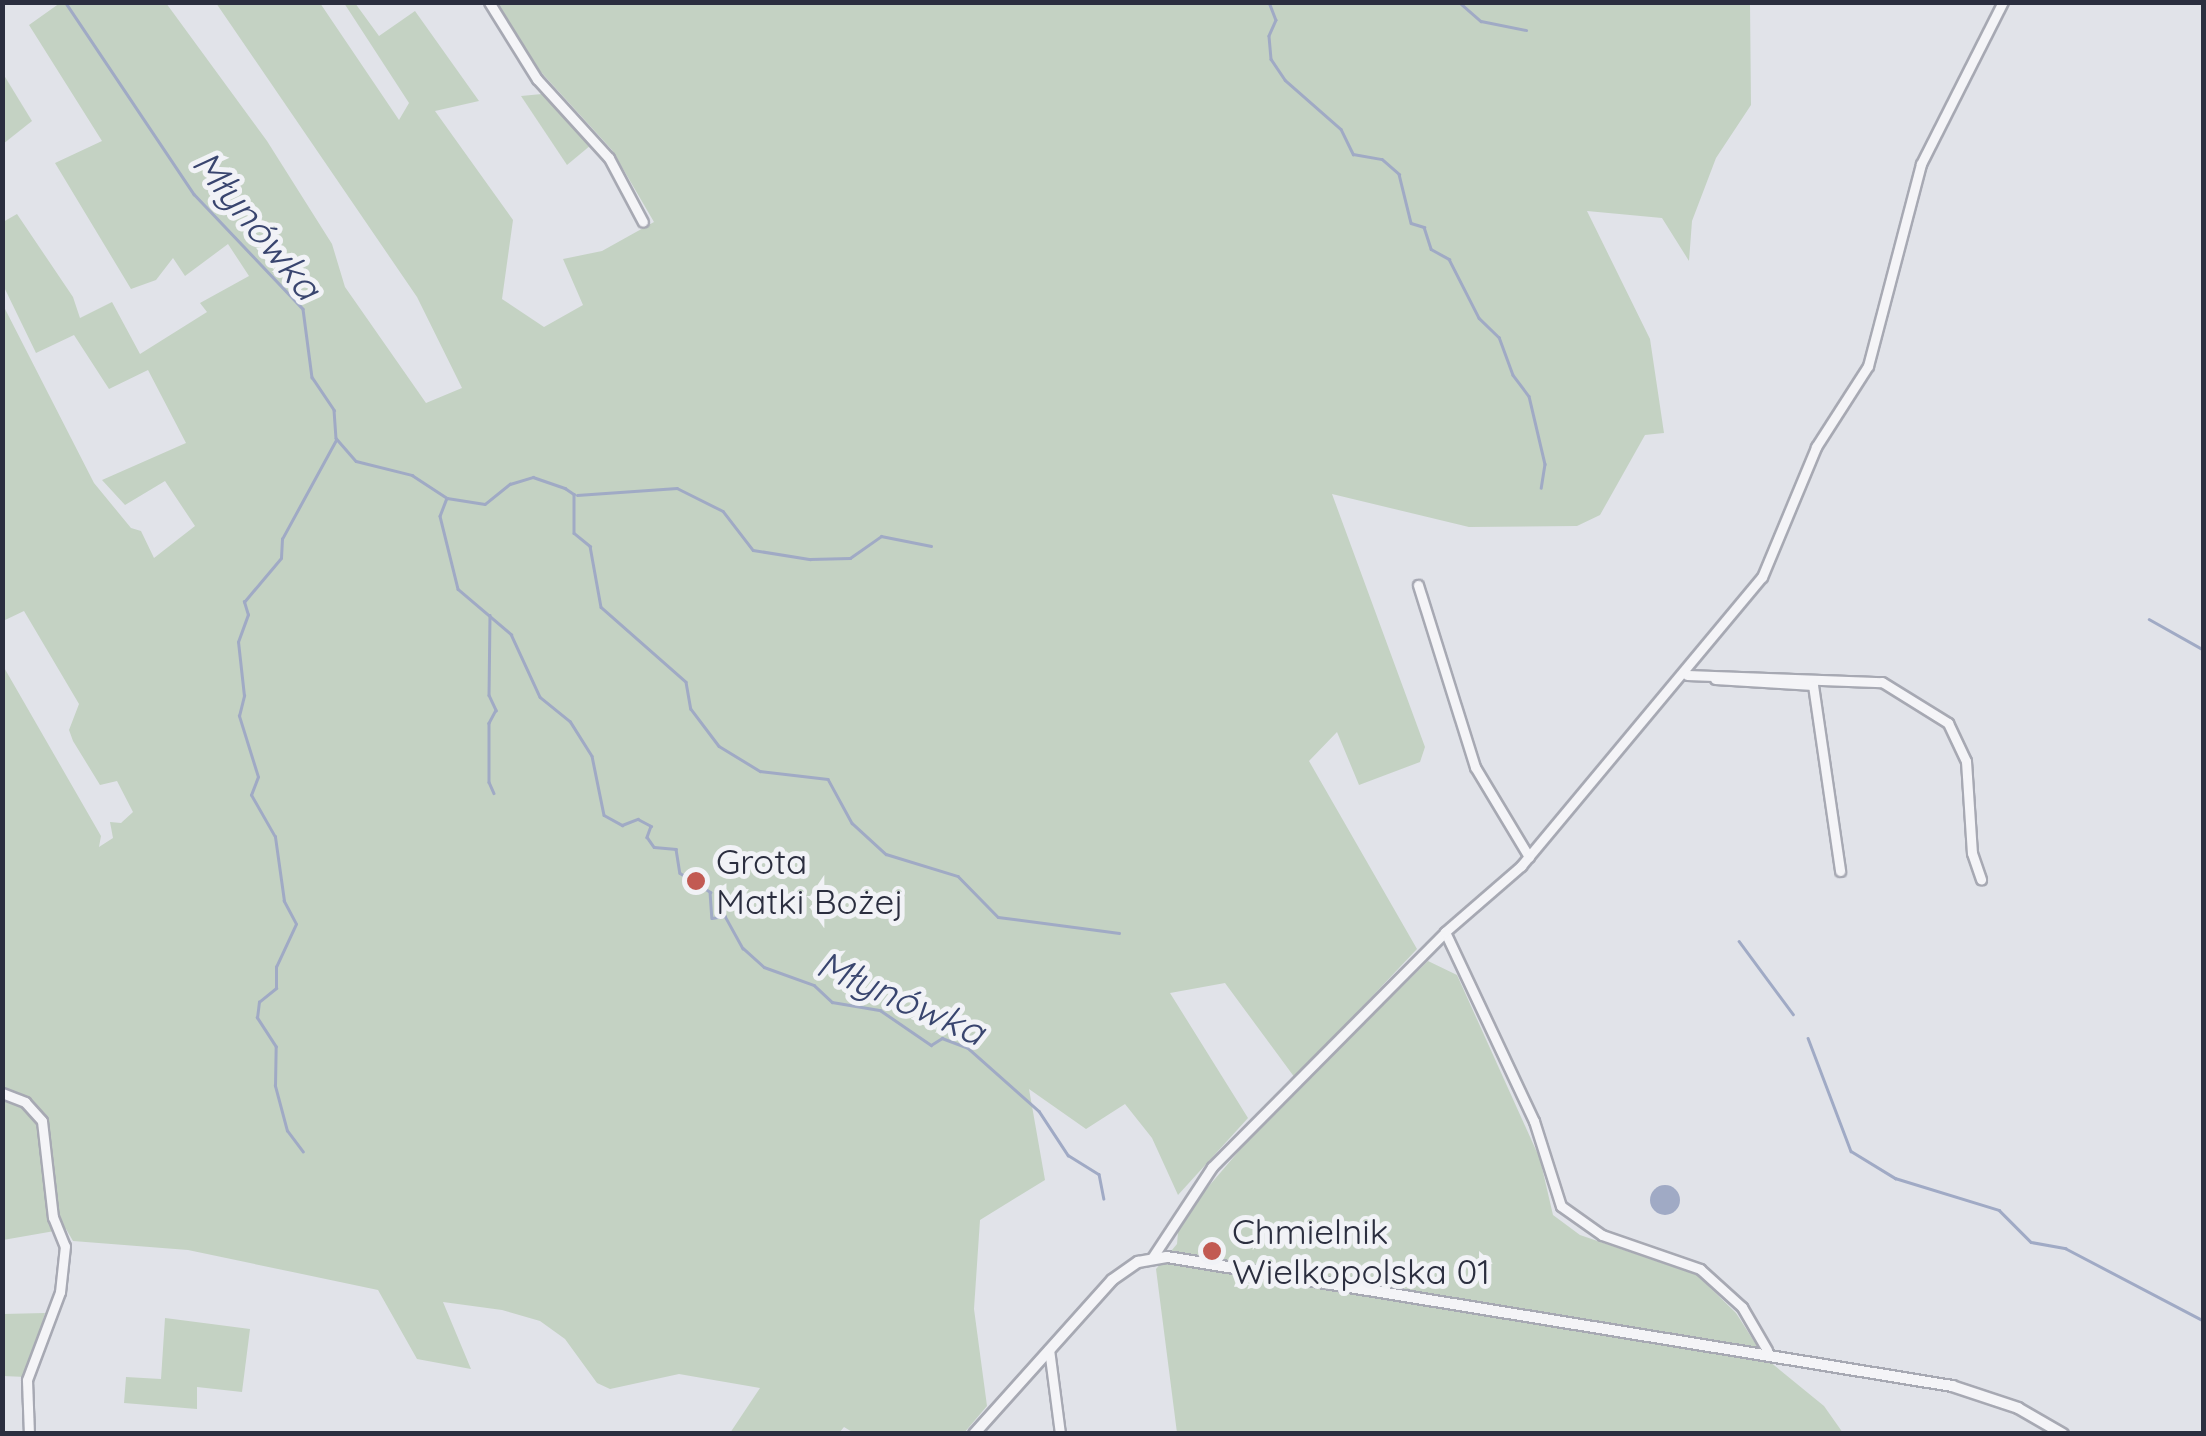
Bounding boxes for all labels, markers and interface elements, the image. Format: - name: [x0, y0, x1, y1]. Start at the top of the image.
- water label: Młynówka: [183, 141, 331, 309]
- place label: Grota Matki Bożej: [716, 840, 904, 922]
- marker: Grota Matki Bożej: [685, 870, 707, 892]
- water label: Młynówka: [810, 941, 992, 1055]
- place label: Chmielnik Wielkopolska 01: [1232, 1210, 1490, 1292]
- marker: Chmielnik Wielkopolska 01: [1201, 1240, 1223, 1262]

